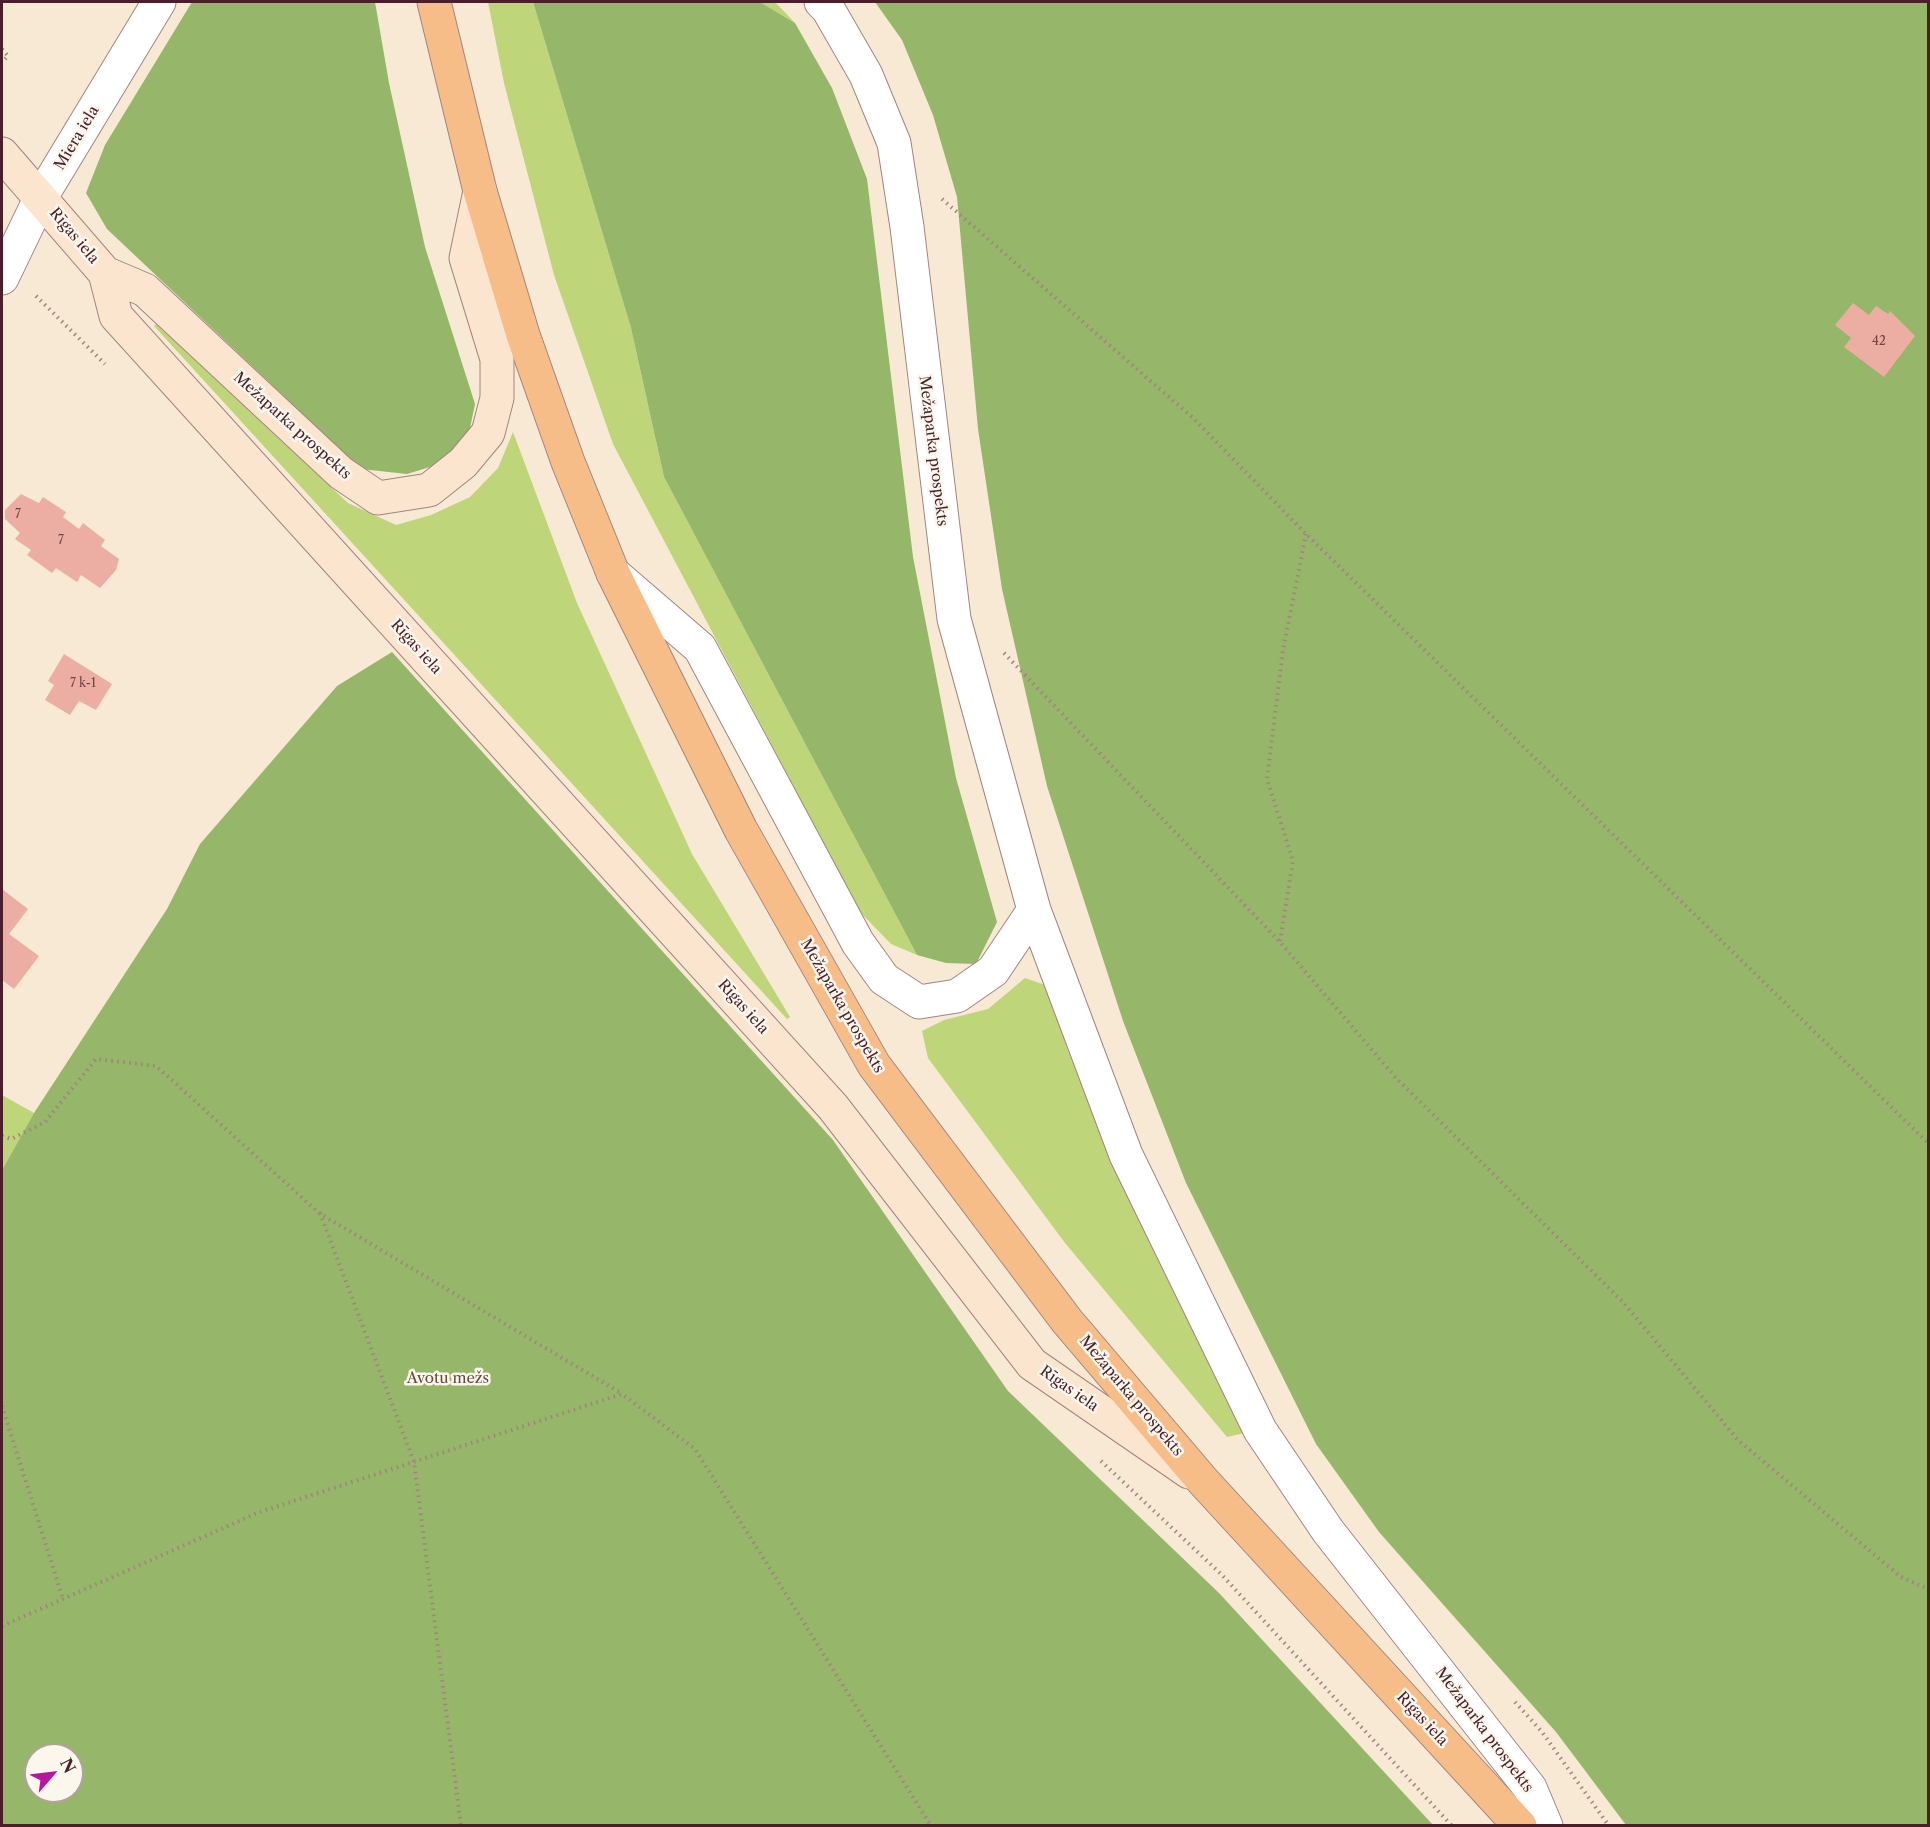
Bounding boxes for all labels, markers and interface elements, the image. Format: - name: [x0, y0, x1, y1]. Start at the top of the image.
- street label: Miera iela: [51, 103, 103, 173]
- street label: Rīgas iela: [46, 204, 102, 268]
- house number: 42: [1872, 335, 1886, 349]
- street label: Mežaparka prospekts: [230, 369, 354, 483]
- street label: Mežaparka prospekts: [915, 375, 951, 527]
- house number: 7: [15, 508, 21, 522]
- house number: 7: [58, 534, 64, 548]
- street label: Rīgas iela: [387, 616, 445, 678]
- house number: 7 k-1: [70, 677, 96, 691]
- street label: Mežaparka prospekts: [796, 936, 888, 1076]
- street label: Rīgas iela: [714, 976, 772, 1038]
- street label: Mežaparka prospekts: [1075, 1332, 1187, 1460]
- street label: Rīgas iela: [1036, 1362, 1102, 1416]
- park label: Avotu mežs: [407, 1370, 489, 1388]
- street label: Mežaparka prospekts: [1431, 1664, 1537, 1796]
- street label: Rīgas iela: [1393, 1688, 1451, 1750]
- north arrow: [24, 1743, 84, 1803]
- text: N: [56, 1755, 80, 1776]

